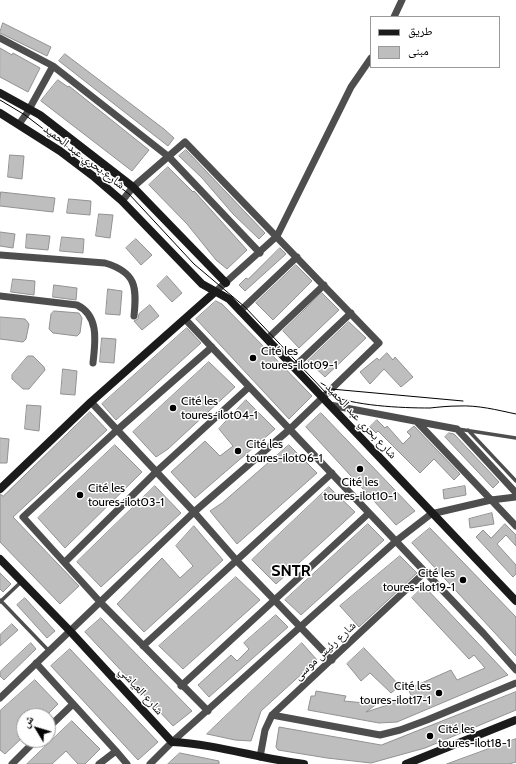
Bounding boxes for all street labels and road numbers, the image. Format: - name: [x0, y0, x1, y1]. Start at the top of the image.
- street label: شارع بحري عبد الحميد: [41, 122, 127, 192]
- street label: شارع بحري عبد الحميد: [322, 380, 400, 462]
- street label: شارع رئيس موسى: [291, 618, 359, 684]
- street label: شارع العياشي: [116, 664, 166, 718]

